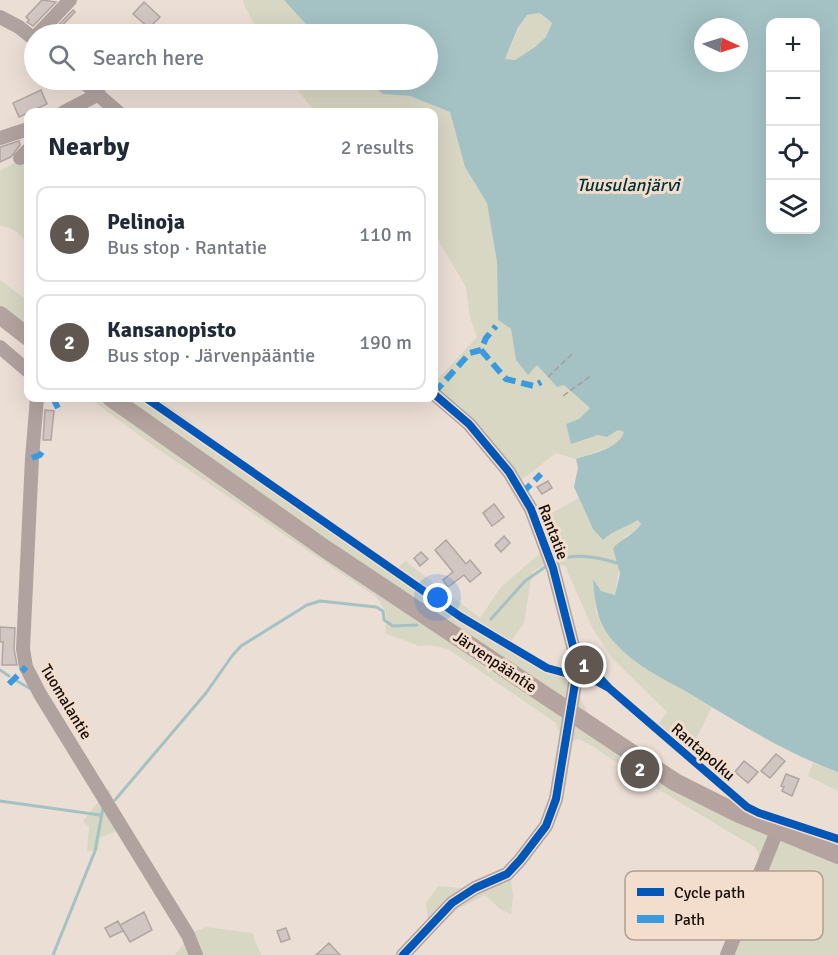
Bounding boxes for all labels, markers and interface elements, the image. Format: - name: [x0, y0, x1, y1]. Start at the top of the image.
- north arrow: [694, 18, 748, 72]
- map controls: [766, 18, 820, 234]
- button: +: [766, 18, 820, 72]
- search box: [24, 24, 438, 90]
- icon: search: [45, 41, 78, 74]
- text: Search here: [93, 44, 204, 71]
- button: −: [766, 72, 820, 126]
- button: locate: [766, 126, 820, 180]
- text: Nearby: [48, 131, 129, 163]
- text: 2 results: [341, 135, 414, 160]
- water label: Tuusulanjärvi: [576, 174, 682, 196]
- button: layers: [766, 180, 820, 234]
- text: Pelinoja: [107, 208, 185, 235]
- text: 1: [64, 222, 75, 247]
- text: 110 m: [359, 222, 412, 247]
- text: Bus stop · Rantatie: [107, 235, 267, 260]
- text: Kansanopisto: [107, 316, 236, 343]
- text: 2: [64, 330, 75, 355]
- text: 190 m: [359, 330, 412, 355]
- text: Bus stop · Järvenpääntie: [107, 343, 315, 368]
- street label: Rantatie: [533, 501, 573, 563]
- your location: [423, 583, 452, 612]
- street label: Järvenpääntie: [449, 627, 541, 697]
- pin: 1: [564, 642, 604, 688]
- street label: Tuomalantie: [36, 661, 96, 743]
- street label: Rantapolku: [667, 719, 739, 785]
- pin: 2: [620, 746, 660, 792]
- legend: [625, 871, 823, 940]
- text: Cycle path: [674, 883, 745, 903]
- text: Path: [674, 910, 705, 930]

